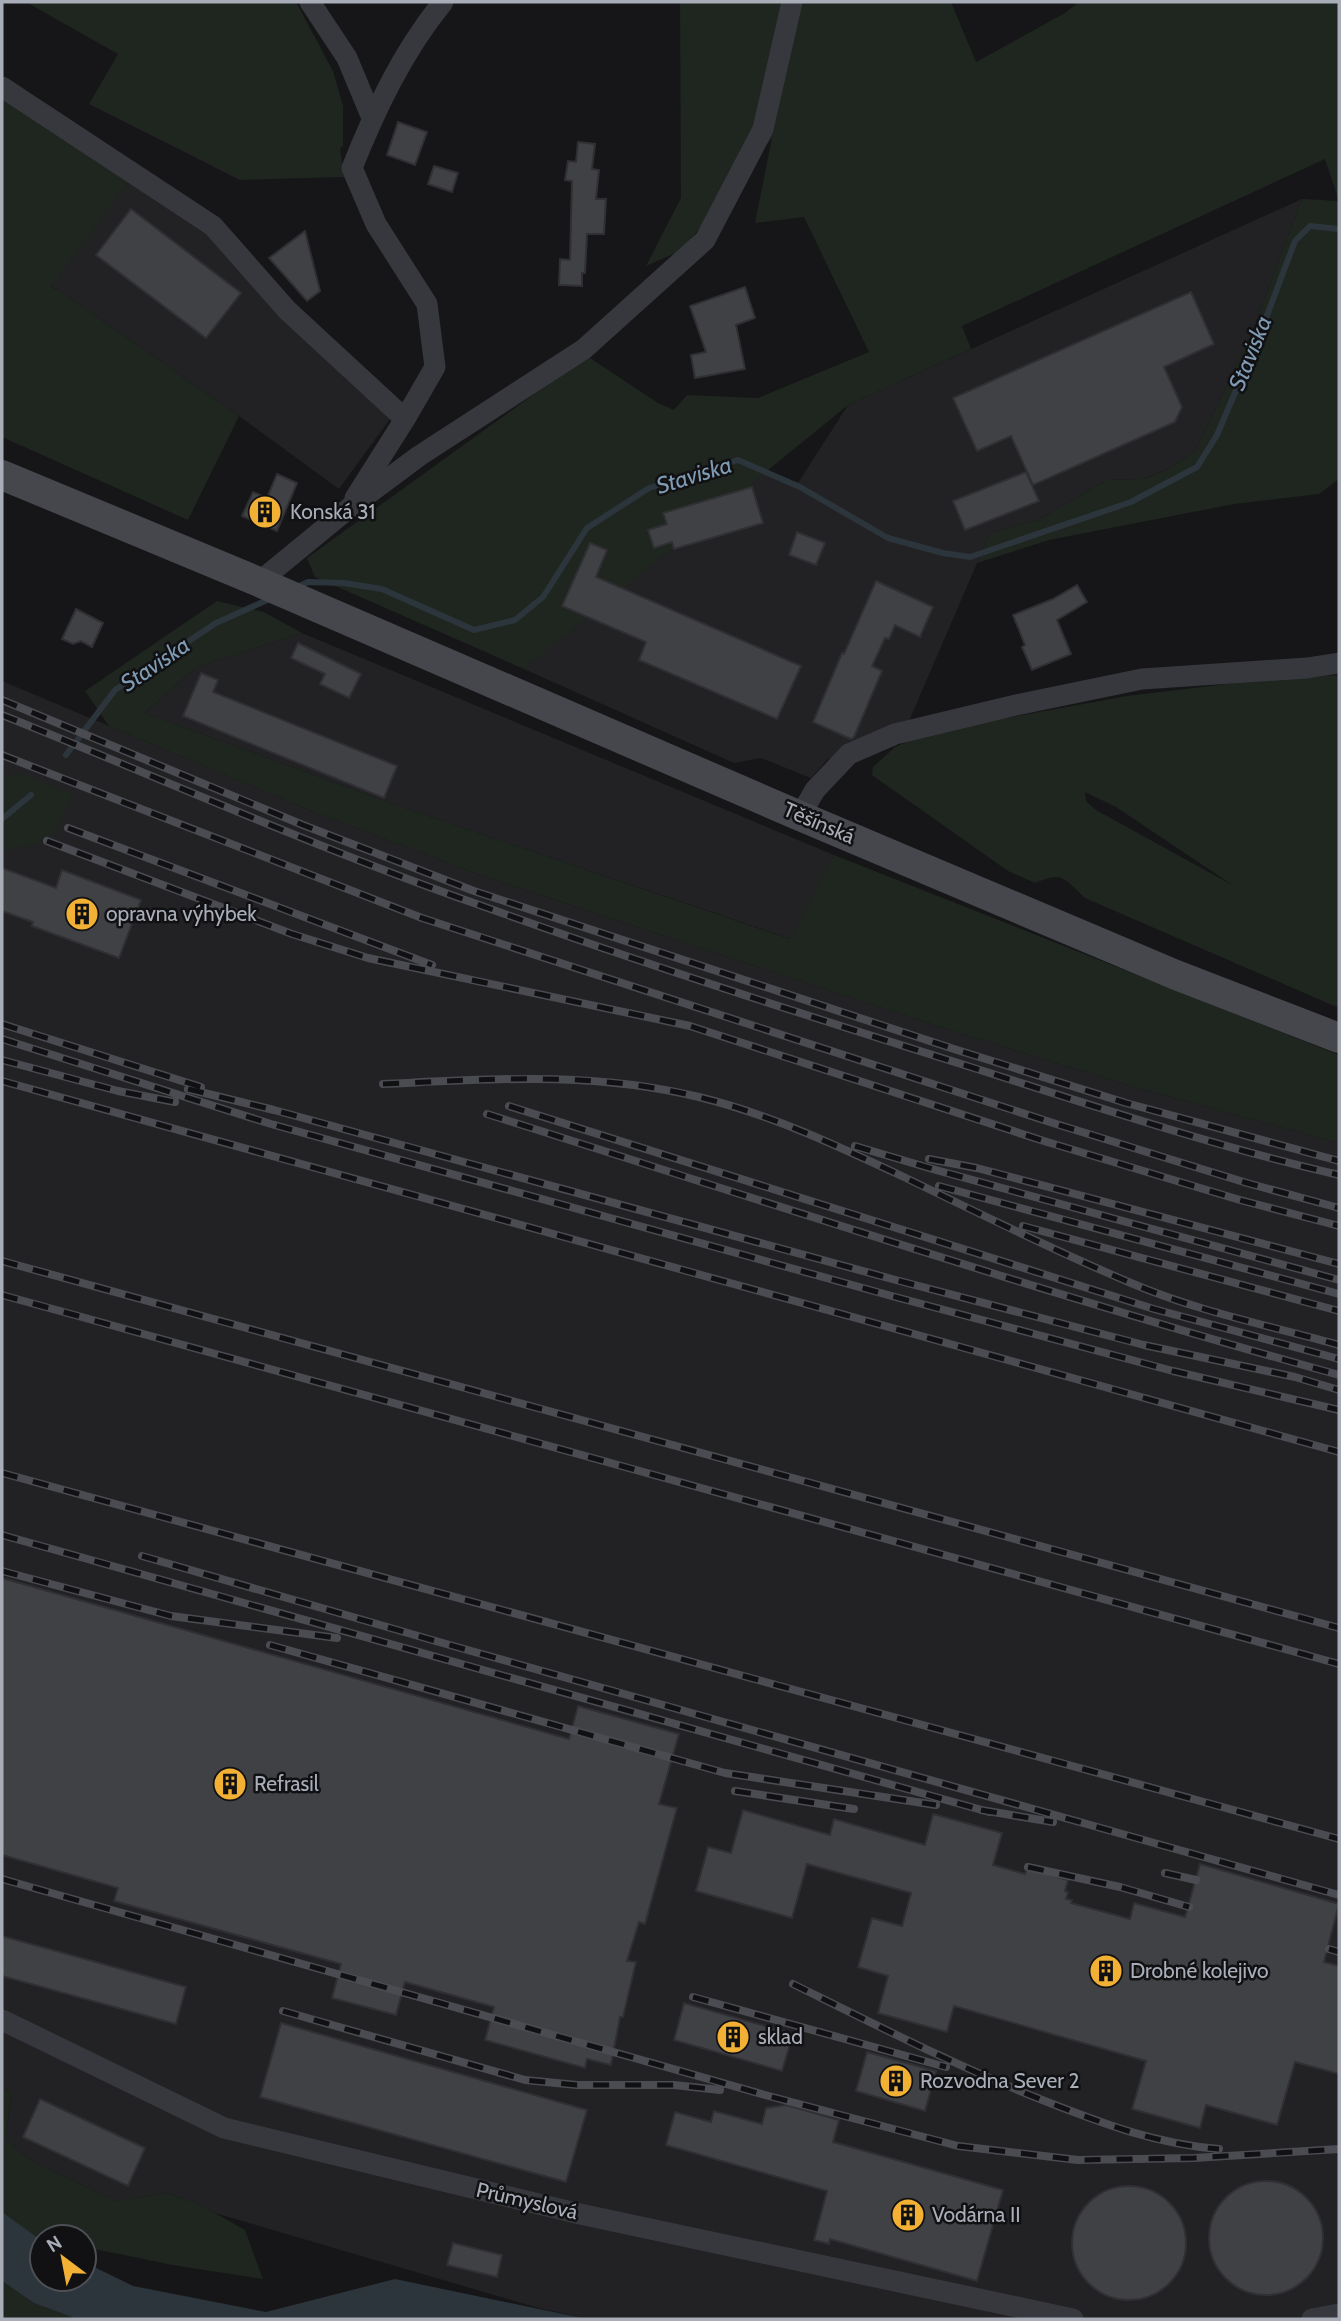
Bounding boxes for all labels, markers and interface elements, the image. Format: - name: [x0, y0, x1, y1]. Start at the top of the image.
- water label: Staviska: [1222, 312, 1278, 394]
- water label: Staviska: [653, 450, 735, 500]
- building icon: Konská 31: [246, 493, 284, 531]
- place label: Konská 31: [290, 499, 375, 524]
- water label: Staviska: [115, 631, 195, 697]
- street label: Těšínská: [780, 796, 859, 849]
- building icon: opravna výhybek: [63, 895, 101, 933]
- place label: opravna výhybek: [106, 901, 257, 926]
- building icon: Refrasil: [211, 1765, 249, 1803]
- place label: Refrasil: [254, 1771, 319, 1796]
- building icon: Drobné kolejivo: [1087, 1952, 1125, 1990]
- place label: Drobné kolejivo: [1130, 1958, 1269, 1984]
- building icon: sklad: [714, 2018, 752, 2056]
- place label: sklad: [758, 2024, 803, 2049]
- building icon: Rozvodna Sever 2: [877, 2062, 915, 2100]
- place label: Rozvodna Sever 2: [920, 2068, 1080, 2093]
- street label: Průmyslová: [474, 2177, 580, 2224]
- building icon: Vodárna II: [889, 2196, 927, 2234]
- place label: Vodárna II: [932, 2202, 1021, 2227]
- north arrow: [28, 2223, 98, 2293]
- text: N: [42, 2231, 66, 2257]

